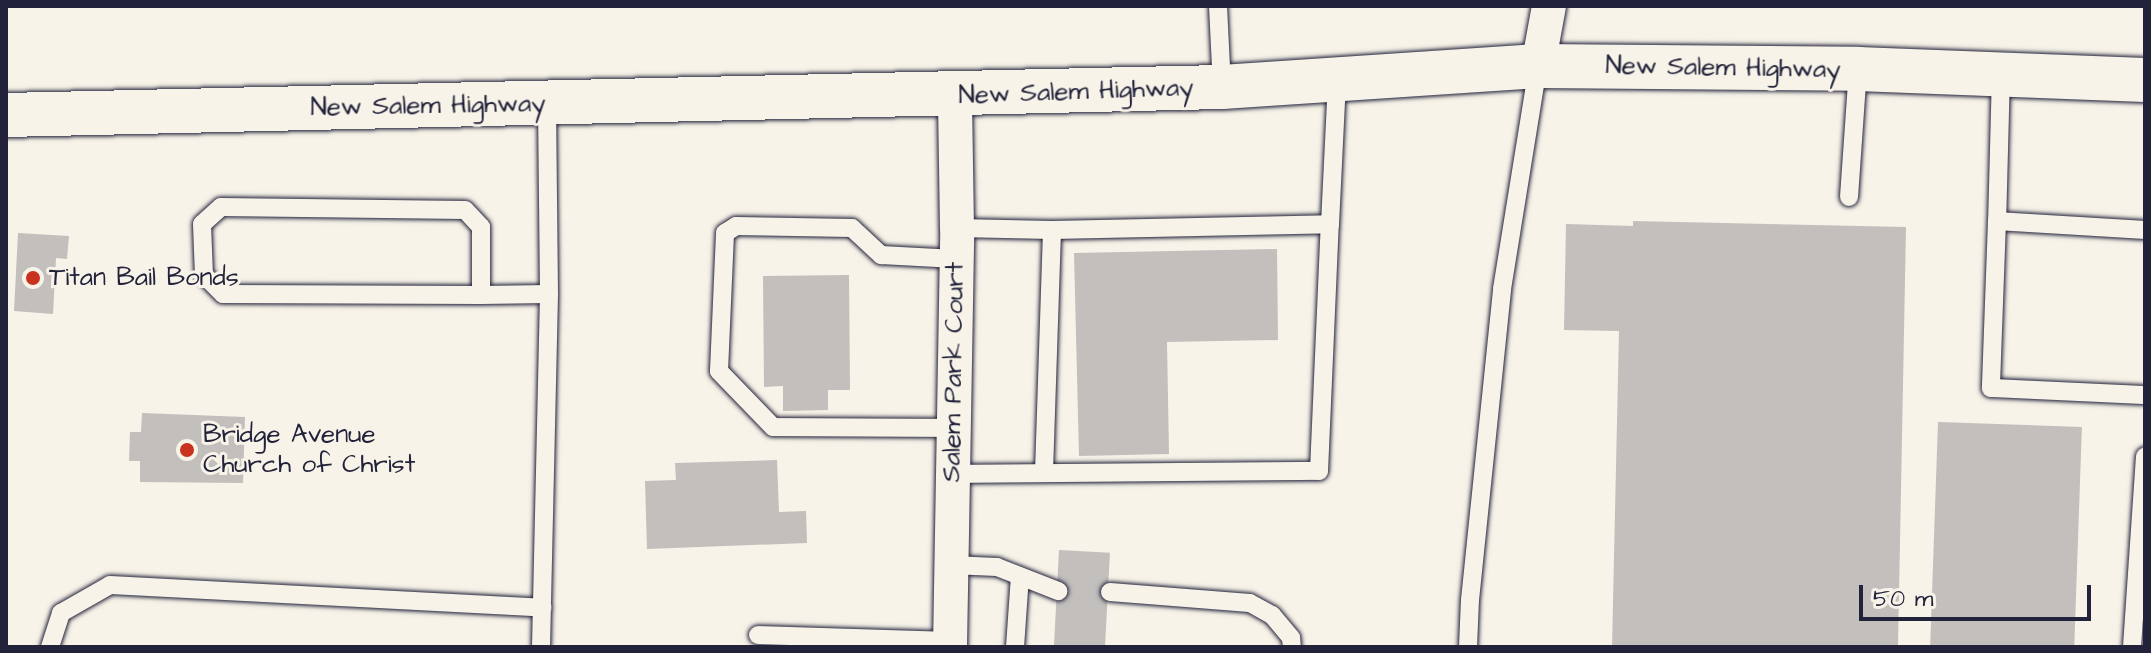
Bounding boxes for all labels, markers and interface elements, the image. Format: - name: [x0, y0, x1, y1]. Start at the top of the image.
- street label: New Salem Highway: [1605, 50, 1841, 86]
- street label: New Salem Highway: [958, 72, 1194, 112]
- street label: New Salem Highway: [310, 88, 546, 124]
- place label: Titan Bail Bonds: [49, 262, 239, 294]
- street label: Salem Park Court: [936, 262, 972, 482]
- marker: Titan Bail Bonds: [24, 269, 42, 287]
- place label: Bridge Avenue Church of Christ: [203, 419, 415, 480]
- marker: Bridge Avenue Church of Christ: [178, 441, 196, 459]
- scale bar: [1863, 569, 2095, 619]
- text: 50 m: [1873, 582, 1933, 616]

